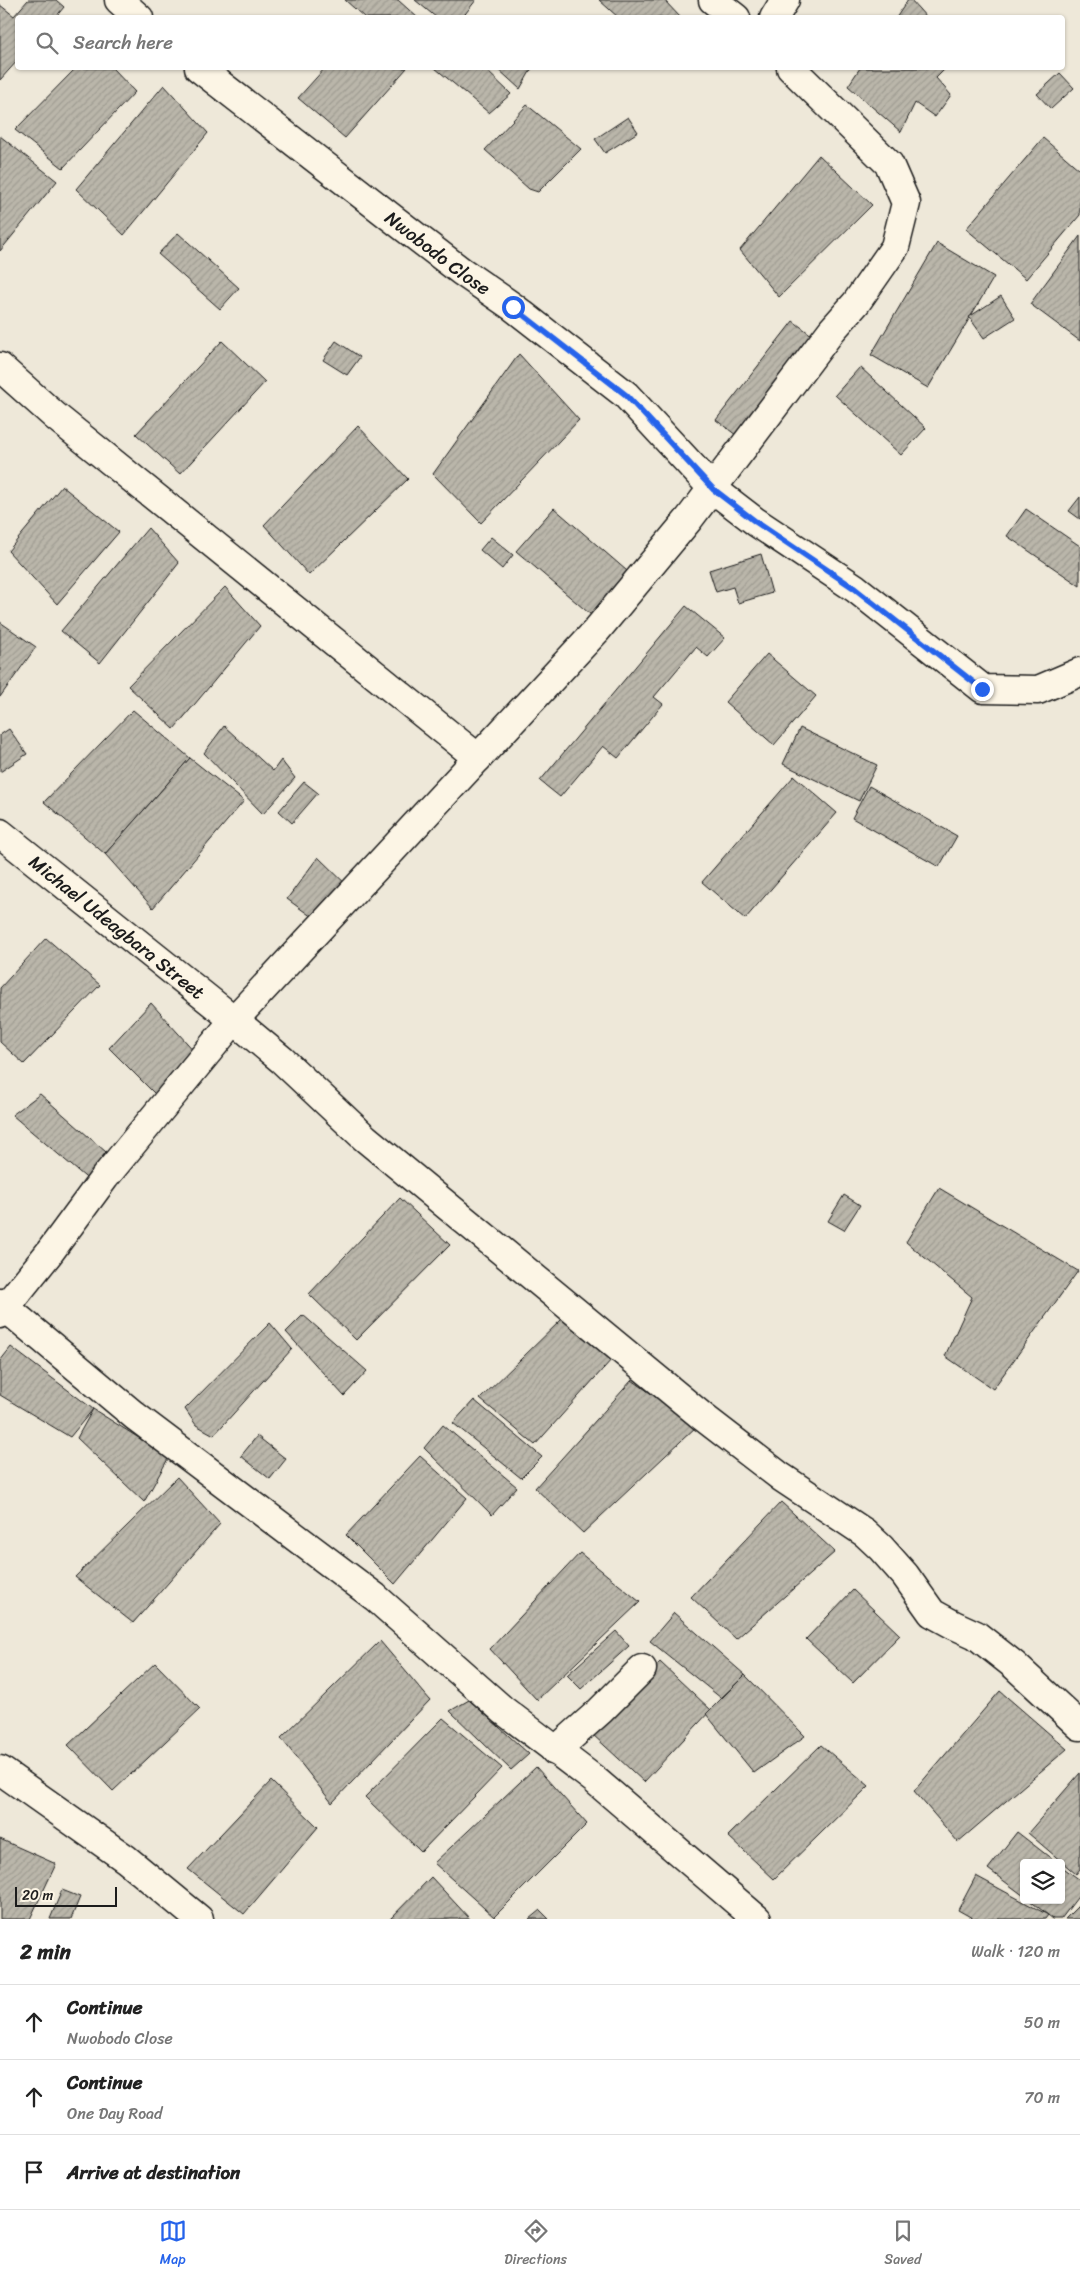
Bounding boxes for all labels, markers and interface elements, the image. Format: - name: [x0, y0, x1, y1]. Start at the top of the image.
- search box: [15, 15, 1065, 70]
- text: Search here: [73, 26, 173, 59]
- icon: search: [33, 29, 61, 57]
- street label: Nwobodo Close: [377, 202, 498, 304]
- route start: [502, 296, 525, 319]
- route end: [971, 678, 994, 701]
- street label: Michael Udeagbara Street: [21, 846, 212, 1008]
- map controls: [1020, 1859, 1065, 1904]
- button: layers: [1020, 1859, 1065, 1904]
- text: 20 m: [22, 1883, 53, 1908]
- scale bar: [15, 1884, 118, 1907]
- text: 2 min: [20, 1933, 71, 1971]
- text: Walk · 120 m: [971, 1937, 1060, 1966]
- text: Continue: [67, 1991, 143, 2024]
- icon: ahead: [20, 2008, 48, 2036]
- text: 50 m: [1024, 2008, 1060, 2037]
- text: Nwobodo Close: [67, 2024, 173, 2053]
- text: Continue: [67, 2066, 143, 2099]
- icon: ahead: [20, 2083, 48, 2111]
- text: 70 m: [1024, 2083, 1060, 2112]
- text: One Day Road: [67, 2099, 163, 2128]
- text: Arrive at destination: [67, 2156, 240, 2189]
- icon: arrive: [20, 2158, 48, 2186]
- tab: Map: [159, 2217, 187, 2272]
- tab: Directions: [504, 2217, 567, 2272]
- tab: Saved: [884, 2217, 921, 2272]

